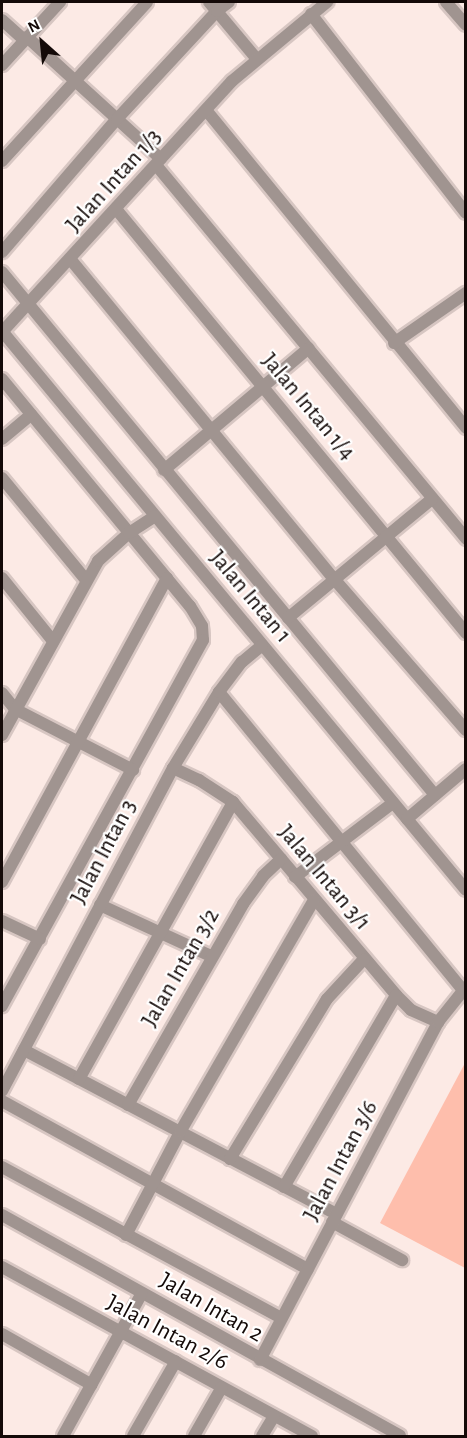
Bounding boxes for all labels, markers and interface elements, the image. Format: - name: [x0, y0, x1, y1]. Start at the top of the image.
- north arrow: [12, 12, 72, 72]
- text: N: [25, 16, 42, 36]
- street label: Jalan Intan 1/3: [60, 123, 168, 239]
- street label: Jalan Intan 1/4: [255, 347, 361, 467]
- street label: Jalan Intan 1: [203, 545, 297, 649]
- street label: Jalan Intan 3: [64, 795, 144, 909]
- street label: Jalan Intan 3/1: [271, 819, 377, 937]
- street label: Jalan Intan 3/2: [135, 904, 227, 1032]
- street label: Jalan Intan 3/6: [297, 1096, 385, 1226]
- street label: Jalan Intan 2: [154, 1267, 268, 1349]
- street label: Jalan Intan 2/6: [101, 1289, 233, 1377]

